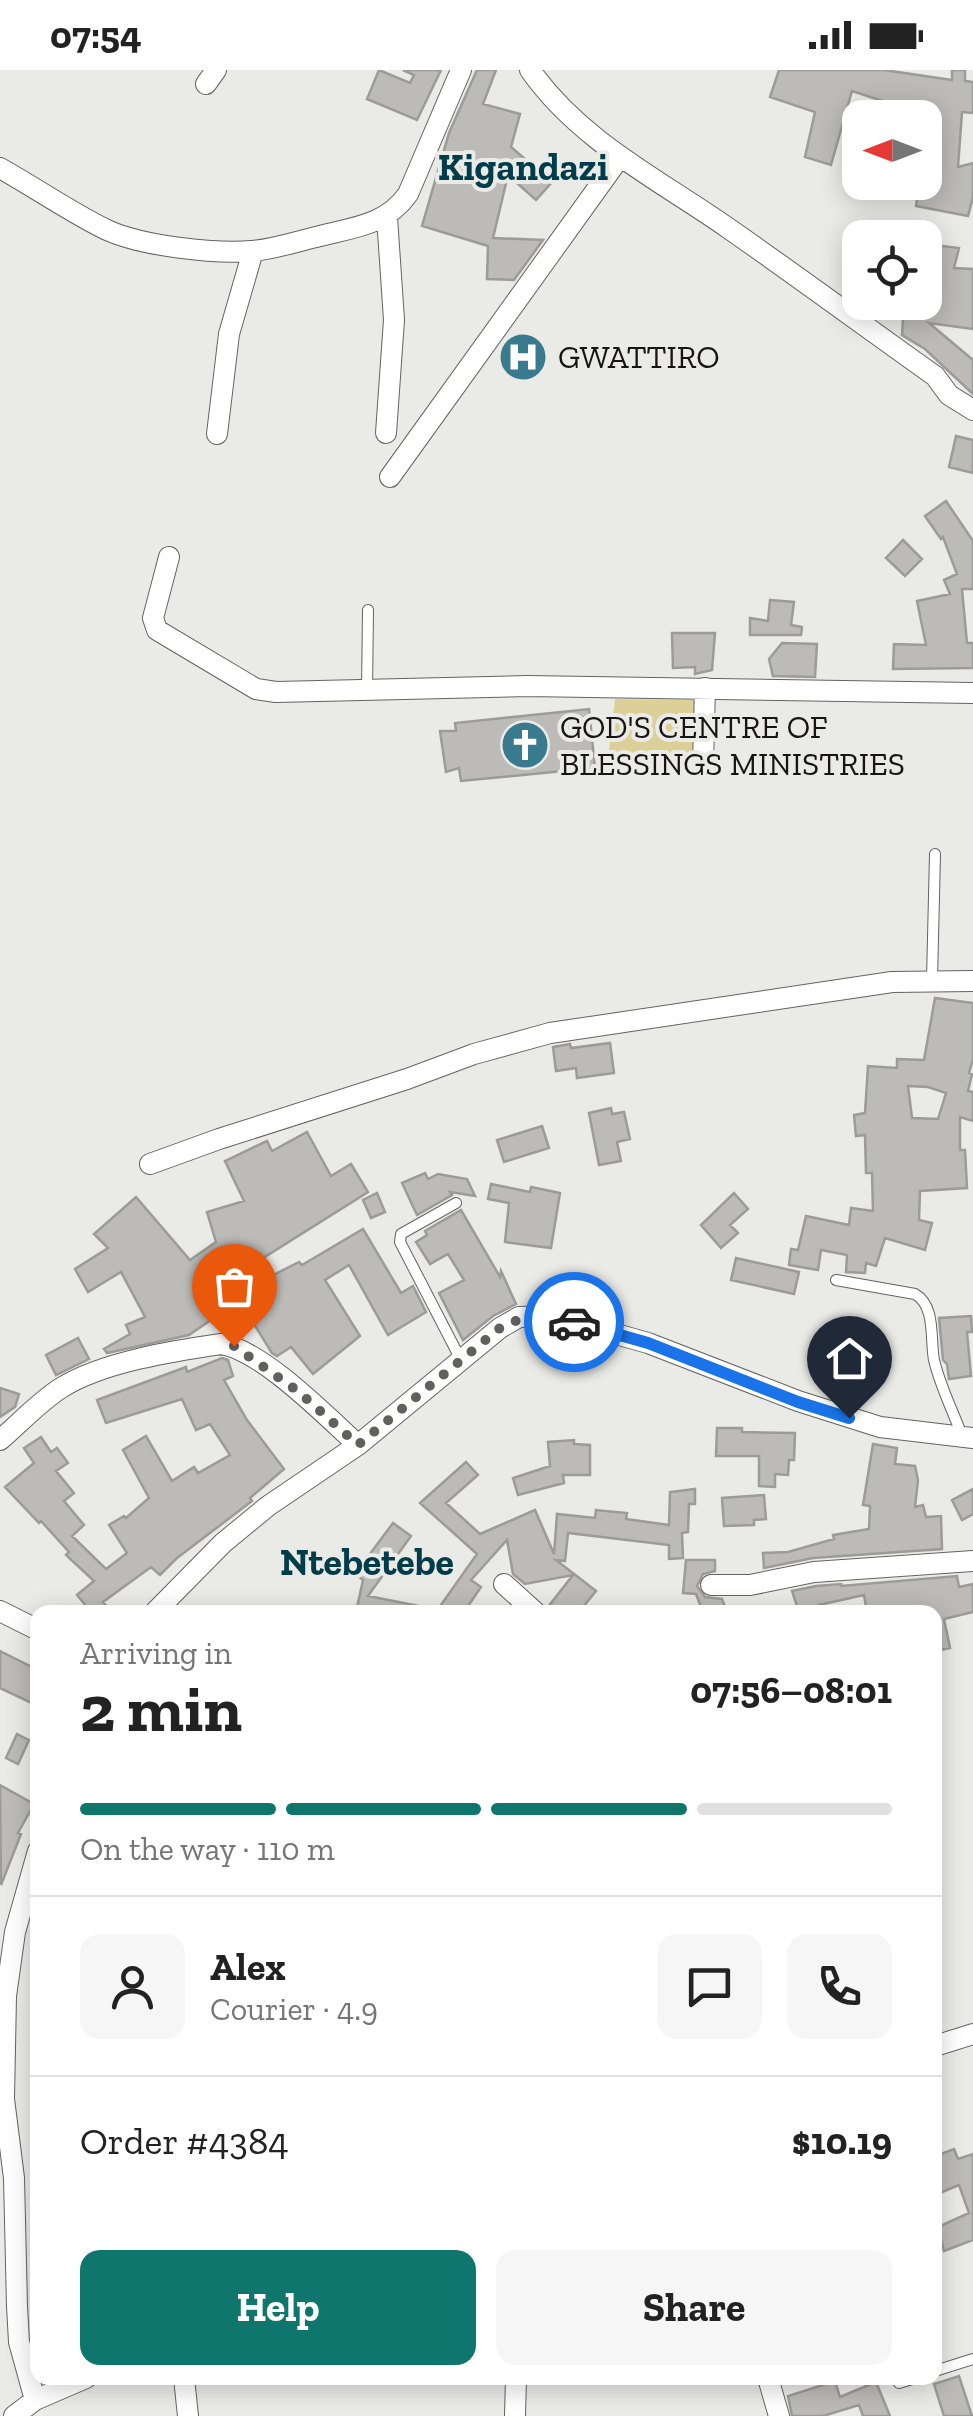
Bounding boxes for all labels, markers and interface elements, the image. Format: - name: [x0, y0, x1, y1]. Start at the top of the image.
- text: 07:54: [50, 12, 142, 58]
- north arrow: [842, 100, 942, 200]
- map controls: [842, 100, 942, 320]
- district label: Kigandazi: [438, 144, 608, 190]
- button: locate: [842, 220, 942, 320]
- hospital icon: GWATTIRO: [497, 331, 549, 383]
- place label: GWATTIRO: [558, 338, 720, 376]
- place label: GOD'S CENTRE OF BLESSINGS MINISTRIES: [560, 708, 905, 783]
- church icon: GOD'S CENTRE OF BLESSINGS MINISTRIES: [499, 719, 551, 771]
- pin: [192, 1244, 277, 1347]
- icon: bag: [207, 1259, 262, 1314]
- courier: [524, 1272, 624, 1372]
- icon: car: [547, 1295, 602, 1350]
- pin: [807, 1316, 892, 1419]
- icon: home: [822, 1331, 877, 1386]
- district label: Ntebetebe: [280, 1539, 454, 1585]
- text: Arriving in: [80, 1634, 232, 1672]
- text: 07:56–08:01: [690, 1667, 892, 1713]
- text: 2 min: [80, 1670, 242, 1748]
- text: On the way · 110 m: [80, 1830, 335, 1868]
- button: person: [80, 1934, 185, 2039]
- button: chat: [657, 1934, 762, 2039]
- button: phone: [787, 1934, 892, 2039]
- text: Alex: [210, 1944, 286, 1990]
- text: Courier · 4.9: [210, 1990, 378, 2028]
- text: Order #4384: [80, 2118, 289, 2164]
- text: $10.19: [792, 2118, 892, 2164]
- button: Help: [80, 2250, 476, 2365]
- button: Share: [496, 2250, 892, 2365]

